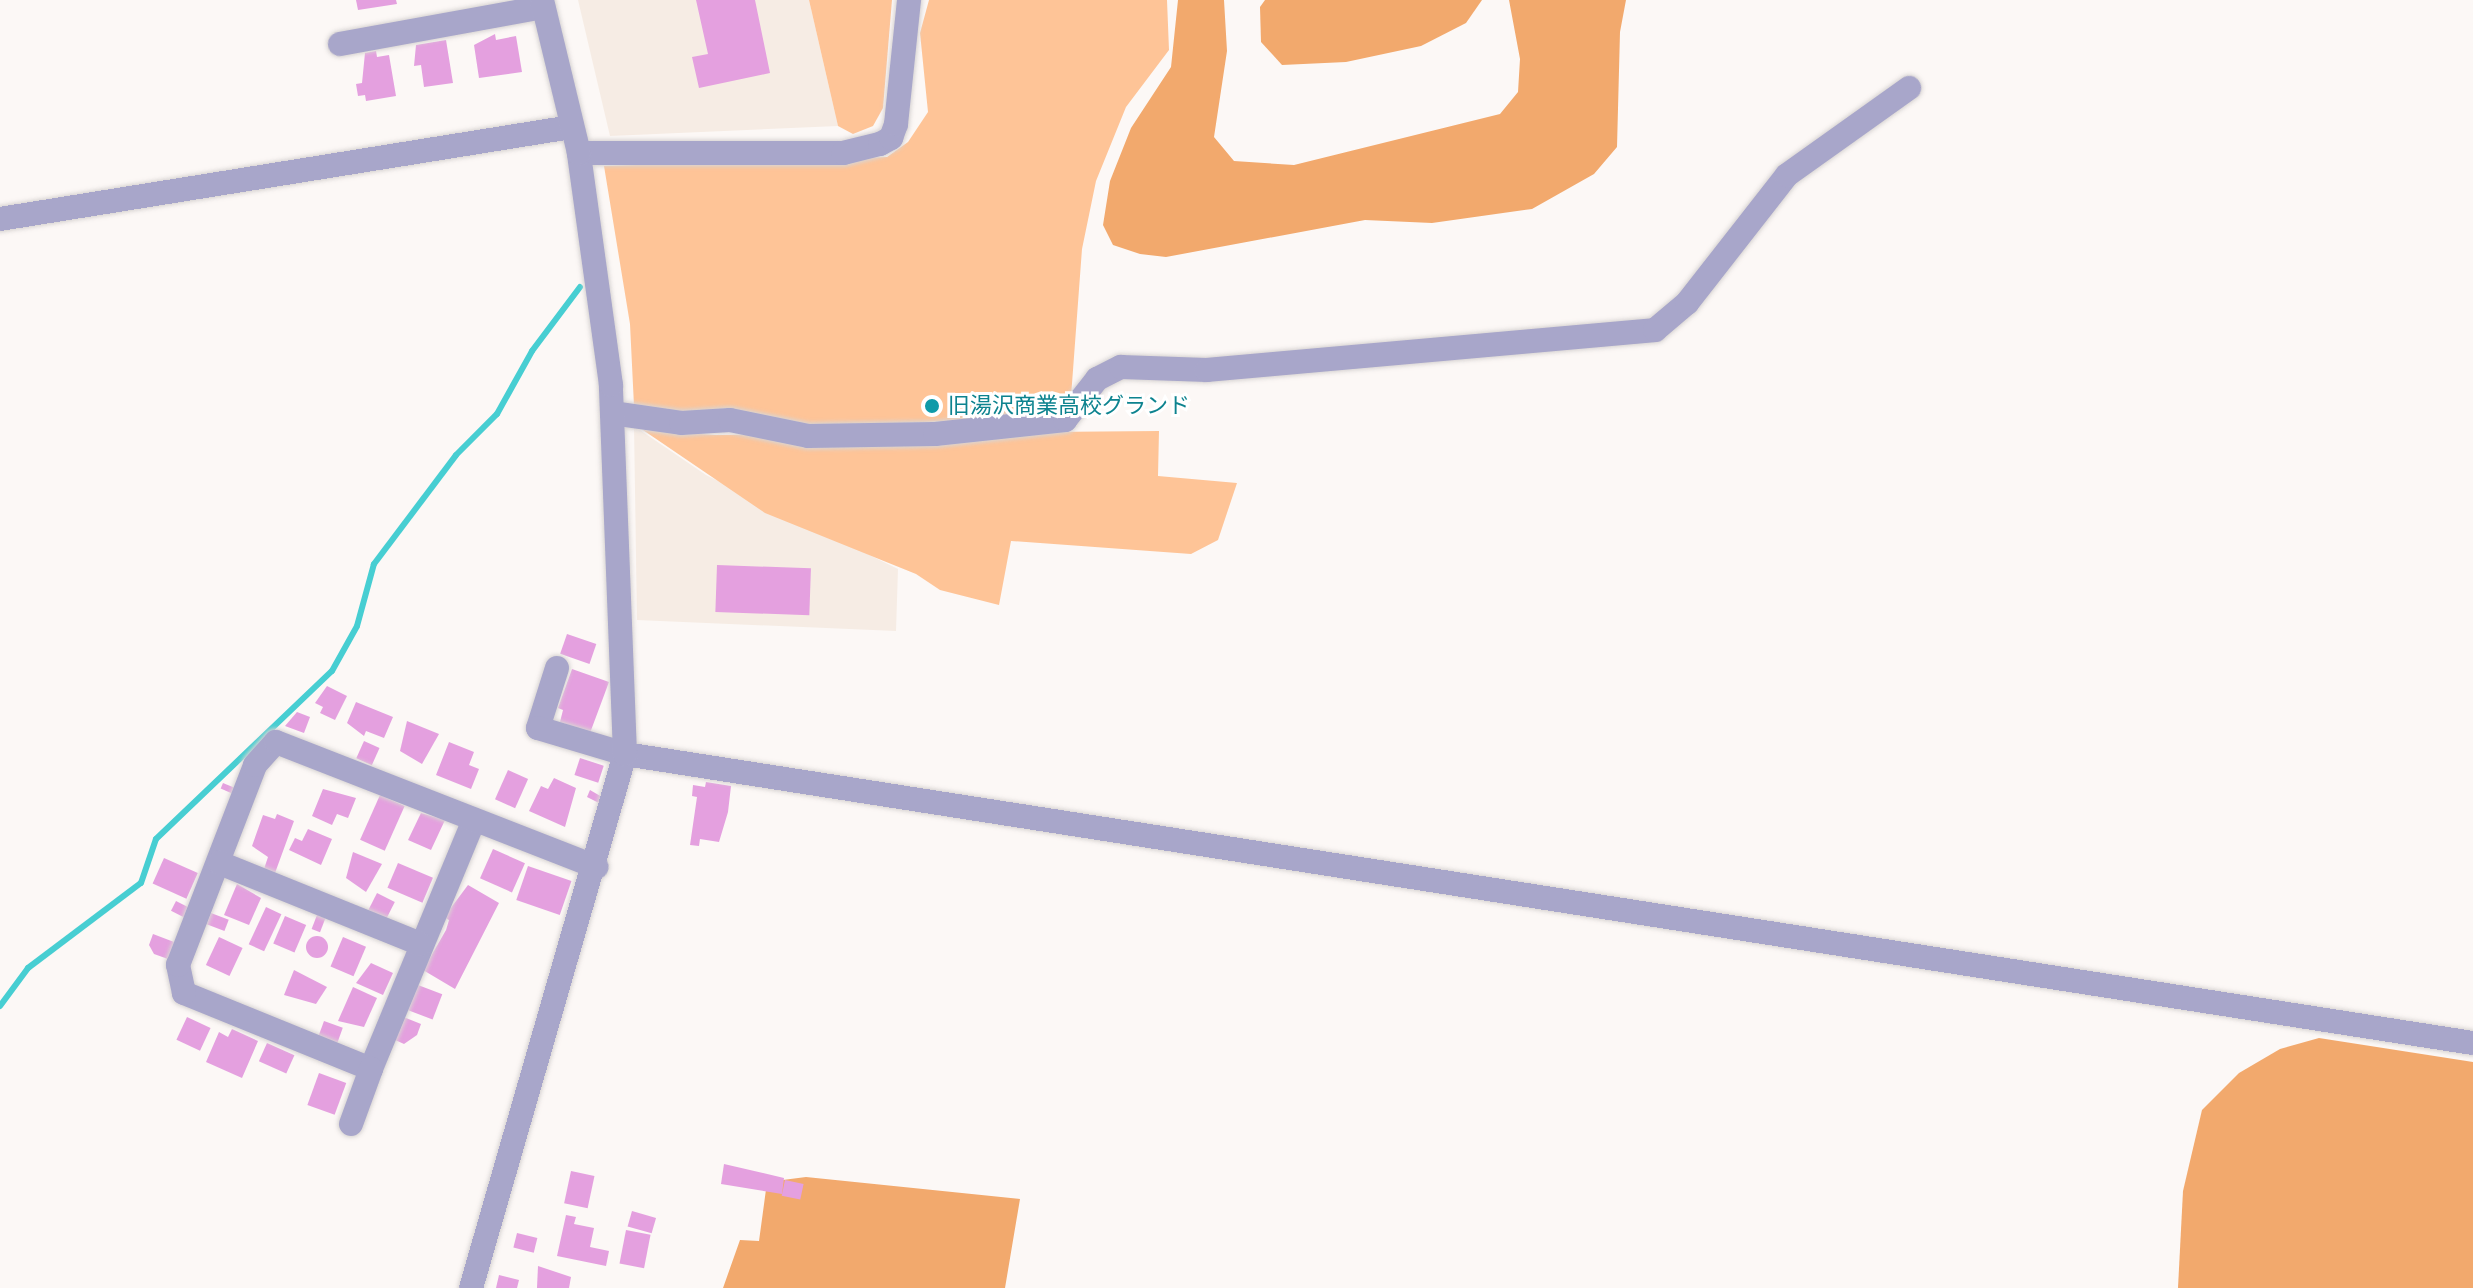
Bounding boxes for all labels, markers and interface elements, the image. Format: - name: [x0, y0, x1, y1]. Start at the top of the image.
- place label: 旧湯沢商業高校グランド: [948, 393, 1190, 419]
- marker: 旧湯沢商業高校グランド: [923, 397, 941, 415]

